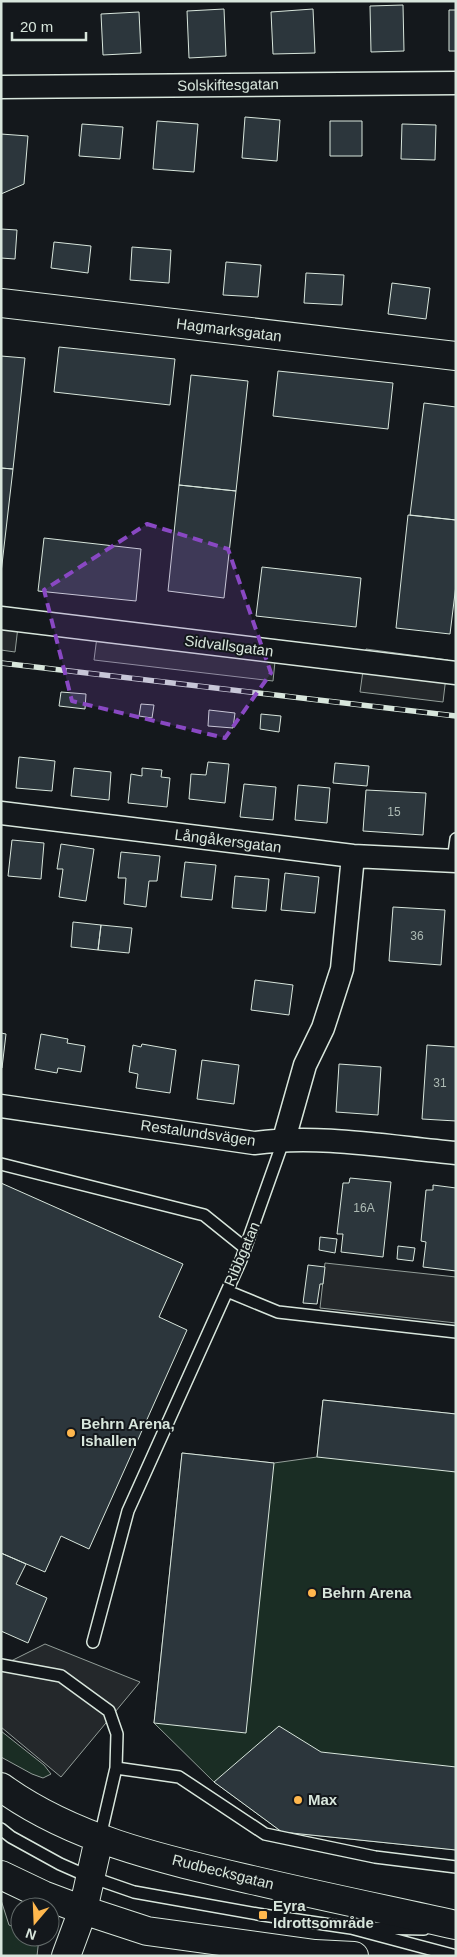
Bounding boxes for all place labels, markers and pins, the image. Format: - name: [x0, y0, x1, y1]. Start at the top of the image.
- place label: Behrn Arena, Ishallen: [81, 1415, 175, 1449]
- marker: Behrn Arena, Ishallen: [65, 1427, 77, 1439]
- place label: Behrn Arena: [322, 1584, 412, 1601]
- marker: Behrn Arena: [306, 1587, 318, 1599]
- place label: Max: [308, 1791, 338, 1808]
- marker: Max: [292, 1794, 304, 1806]
- place label: Eyra Idrottsområde: [273, 1897, 374, 1931]
- marker: Eyra Idrottsområde: [257, 1909, 269, 1921]

